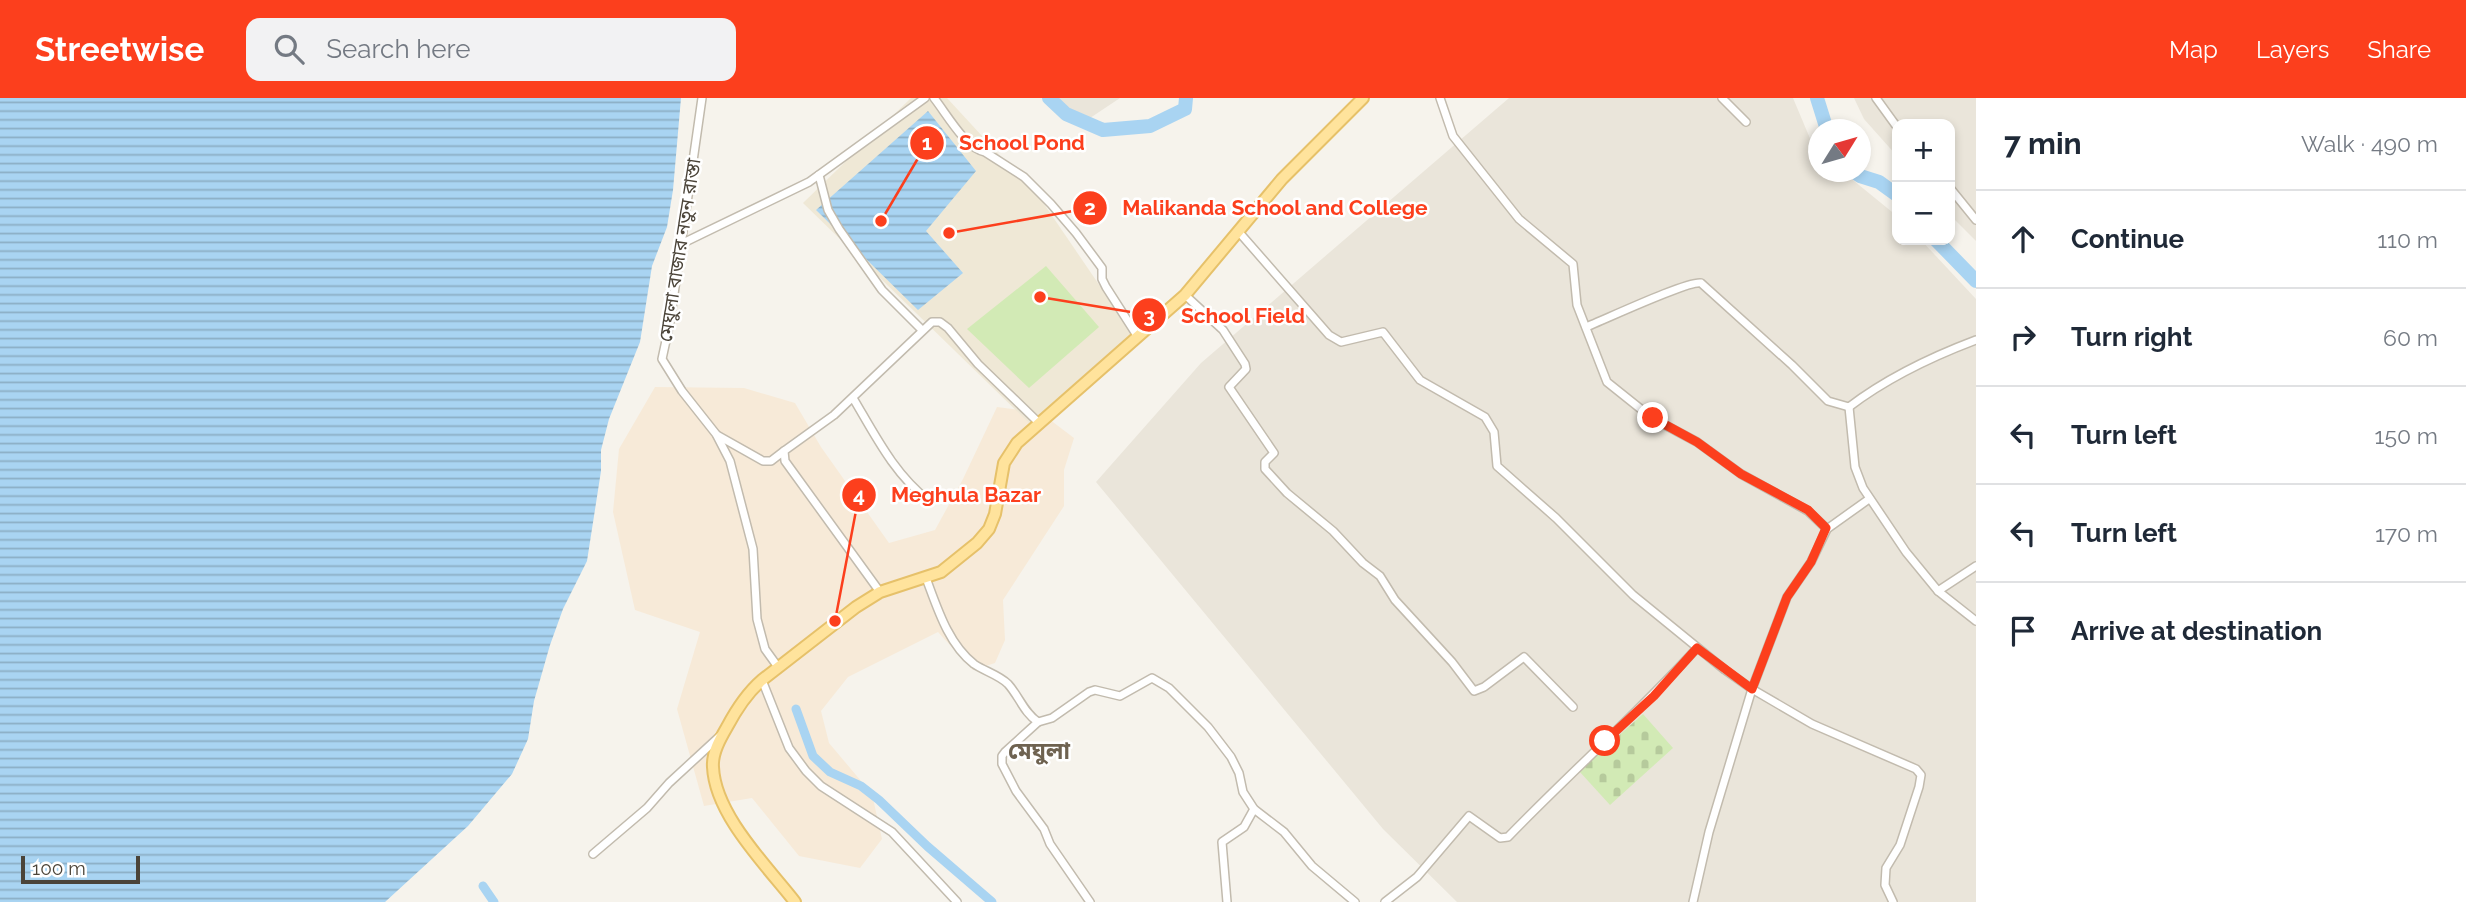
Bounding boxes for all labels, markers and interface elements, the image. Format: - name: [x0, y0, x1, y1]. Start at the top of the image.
- search box: [246, 18, 736, 81]
- text: Streetwise: [35, 30, 204, 69]
- icon: search: [270, 30, 308, 68]
- text: Search here: [326, 34, 471, 64]
- text: Map: [2169, 35, 2218, 64]
- text: Layers: [2256, 35, 2329, 64]
- text: Share: [2367, 35, 2431, 64]
- north arrow: [1808, 119, 1871, 182]
- map controls: [1892, 119, 1955, 245]
- button: +: [1892, 119, 1955, 182]
- callout: School Pond: [909, 122, 1099, 164]
- text: 7 min: [2004, 126, 2082, 161]
- text: 1: [922, 130, 932, 155]
- text: School Pond: [959, 130, 1085, 155]
- text: Walk · 490 m: [2301, 130, 2438, 157]
- street label: মেঘুলা বাজার নতুন রাস্তা: [654, 156, 706, 343]
- button: −: [1892, 182, 1955, 245]
- callout: Malikanda School and College: [1073, 187, 1442, 229]
- text: 2: [1084, 195, 1096, 220]
- text: Malikanda School and College: [1122, 195, 1428, 220]
- icon: ahead: [2004, 220, 2042, 258]
- text: Continue: [2071, 224, 2184, 254]
- text: 110 m: [2377, 226, 2438, 253]
- callout: School Field: [1132, 294, 1319, 336]
- text: 3: [1143, 303, 1155, 328]
- text: School Field: [1181, 303, 1305, 328]
- icon: right: [2004, 318, 2042, 356]
- text: Turn right: [2071, 322, 2192, 352]
- text: 60 m: [2383, 324, 2438, 351]
- route end: [1637, 402, 1668, 433]
- icon: left: [2004, 416, 2042, 454]
- text: Turn left: [2071, 420, 2177, 450]
- text: 150 m: [2375, 422, 2438, 449]
- callout: Meghula Bazar: [842, 474, 1055, 516]
- text: 4: [853, 482, 865, 507]
- text: Meghula Bazar: [891, 482, 1041, 507]
- icon: left: [2004, 514, 2042, 552]
- text: Turn left: [2071, 518, 2177, 548]
- text: 170 m: [2375, 520, 2438, 547]
- icon: arrive: [2004, 612, 2042, 650]
- text: Arrive at destination: [2071, 616, 2322, 646]
- route start: [1589, 725, 1620, 756]
- district label: মেঘুলা: [1008, 737, 1070, 765]
- scale bar: [21, 853, 140, 885]
- text: 100 m: [32, 857, 86, 879]

